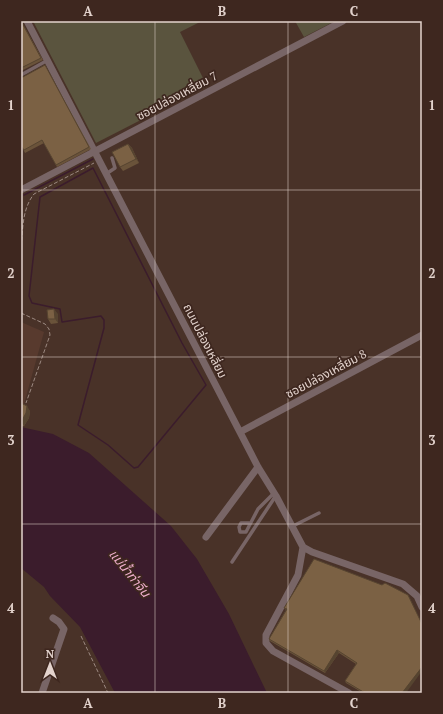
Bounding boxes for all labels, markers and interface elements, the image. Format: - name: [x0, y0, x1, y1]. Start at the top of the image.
- text: A: [83, 2, 93, 20]
- text: B: [218, 2, 226, 20]
- text: C: [350, 2, 358, 20]
- street label: ซอยปล่องเหลี่ยม 7: [133, 67, 220, 123]
- text: 1: [7, 96, 15, 114]
- text: 1: [428, 96, 436, 114]
- text: 2: [7, 264, 15, 282]
- text: 2: [428, 264, 436, 282]
- street label: ถนนปล่องเหลี่ยม: [180, 301, 231, 380]
- street label: ซอยปล่องเหลี่ยม 8: [282, 345, 369, 401]
- text: 3: [7, 431, 15, 449]
- text: 3: [428, 431, 436, 449]
- water label: แม่น้ำท่าจีน: [105, 545, 155, 601]
- text: 4: [7, 599, 15, 617]
- text: 4: [428, 599, 436, 617]
- north arrow: [30, 644, 70, 684]
- text: N: [46, 647, 55, 661]
- text: A: [83, 694, 93, 712]
- text: B: [218, 694, 226, 712]
- text: C: [350, 694, 358, 712]

